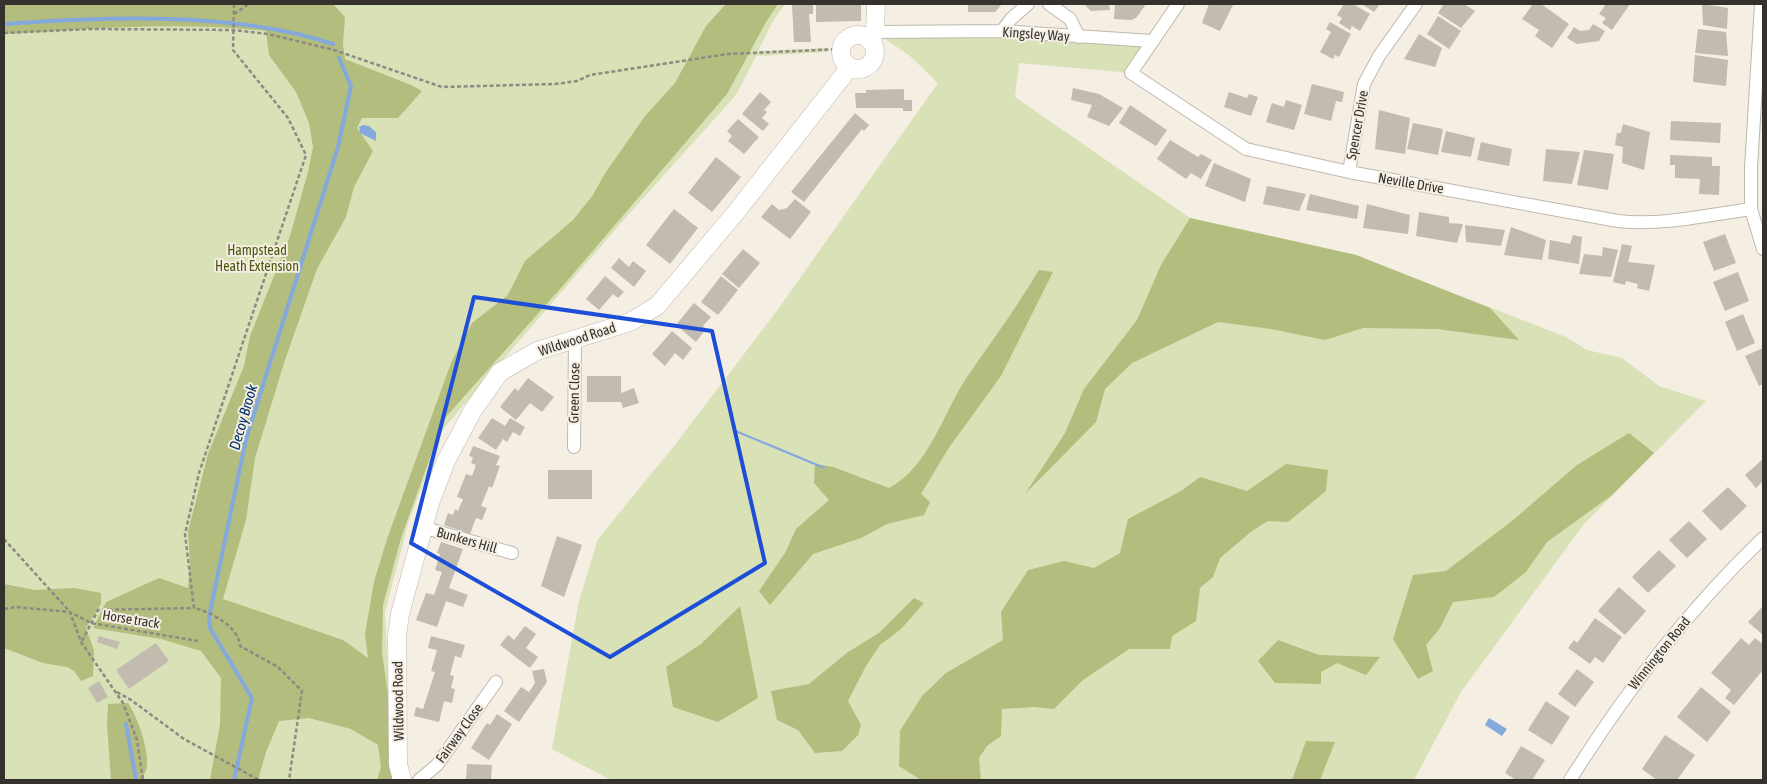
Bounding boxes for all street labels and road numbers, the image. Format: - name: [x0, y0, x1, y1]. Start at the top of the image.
- street label: Kingsley Way: [1002, 24, 1070, 44]
- street label: Spencer Drive: [1343, 89, 1371, 161]
- street label: Neville Drive: [1377, 169, 1445, 197]
- street label: Wildwood Road: [536, 319, 618, 359]
- street label: Green Close: [565, 363, 583, 423]
- street label: Bunkers Hill: [435, 524, 499, 556]
- street label: Horse track: [101, 607, 161, 631]
- street label: Winnington Road: [1625, 613, 1693, 693]
- street label: Wildwood Road: [389, 661, 407, 741]
- street label: Fairway Close: [432, 700, 486, 766]

